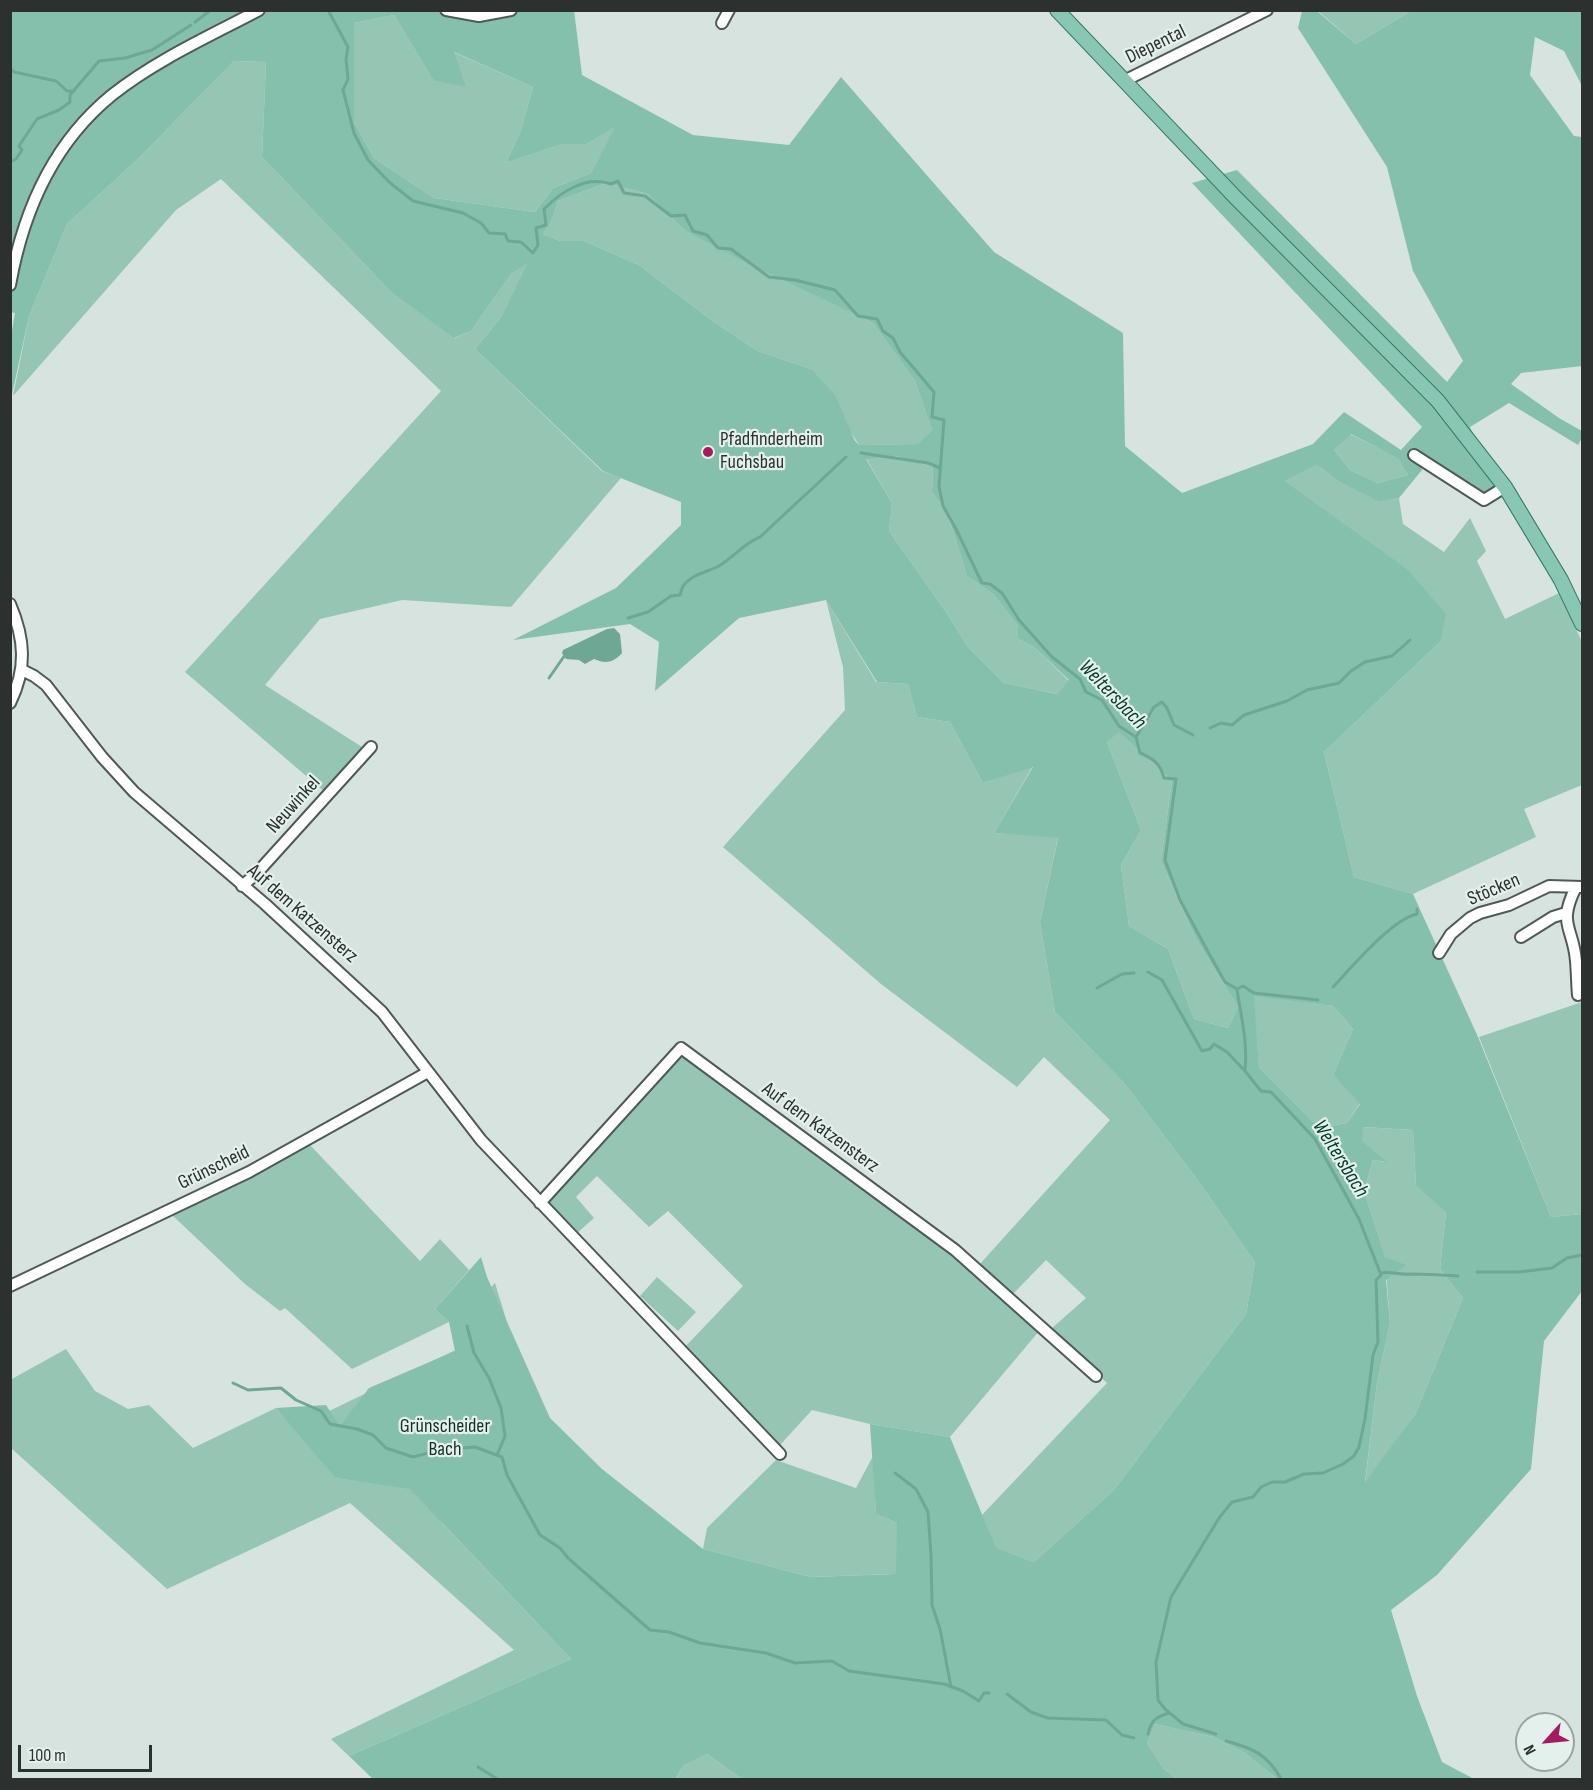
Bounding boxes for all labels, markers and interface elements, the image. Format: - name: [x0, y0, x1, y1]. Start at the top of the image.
- street label: Diepental: [1122, 20, 1190, 70]
- place label: Pfadfinderheim Fuchsbau: [720, 428, 823, 475]
- marker: Pfadfinderheim Fuchsbau: [701, 445, 715, 459]
- water label: Weltersbach: [1073, 655, 1151, 735]
- street label: Neuwinkel: [262, 771, 326, 839]
- street label: Auf dem Katzensterz: [242, 859, 362, 969]
- street label: Stöcken: [1464, 868, 1524, 912]
- street label: Auf dem Katzensterz: [757, 1078, 883, 1178]
- water label: Weltersbach: [1306, 1116, 1374, 1202]
- street label: Grünscheid: [174, 1140, 254, 1196]
- park label: Grünscheider Bach: [400, 1415, 490, 1462]
- north arrow: [1515, 1712, 1575, 1772]
- scale bar: [21, 1733, 154, 1771]
- text: N: [1520, 1741, 1541, 1758]
- text: 100 m: [29, 1745, 66, 1766]

